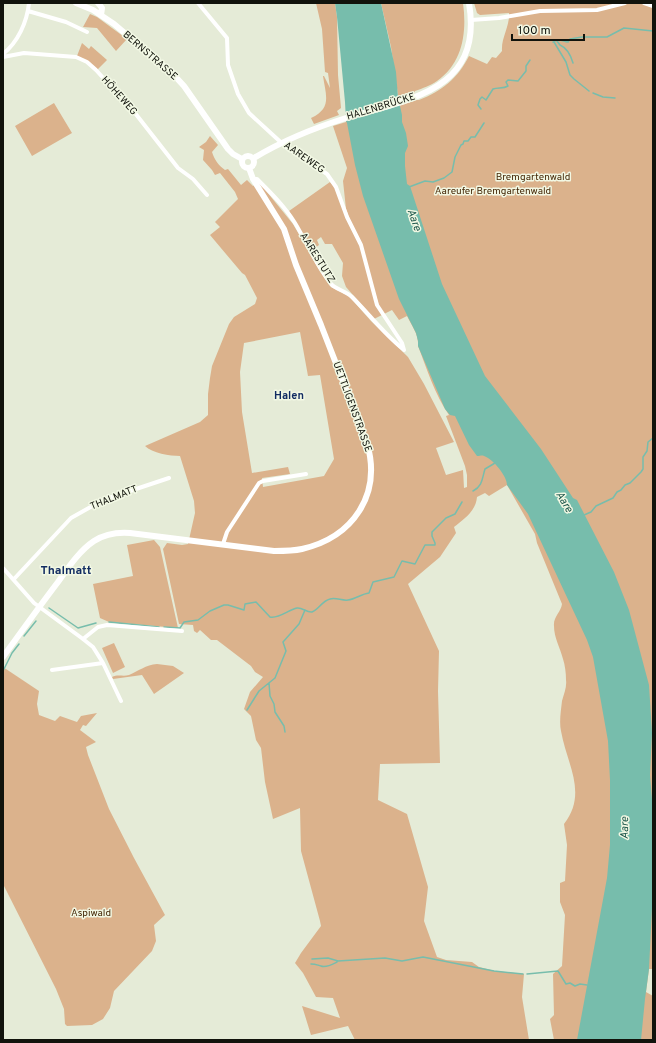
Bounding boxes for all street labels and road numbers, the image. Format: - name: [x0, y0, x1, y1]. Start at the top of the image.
- street label: BERNSTRASSE: [120, 29, 180, 83]
- street label: HÖHEWEG: [98, 74, 140, 118]
- street label: HALENBRÜCKE: [345, 90, 417, 124]
- street label: AAREWEG: [281, 139, 327, 177]
- street label: AARESTUTZ: [296, 230, 338, 286]
- street label: UETTLIGENSTRASSE: [330, 360, 374, 454]
- street label: THALMATT: [88, 483, 140, 513]

